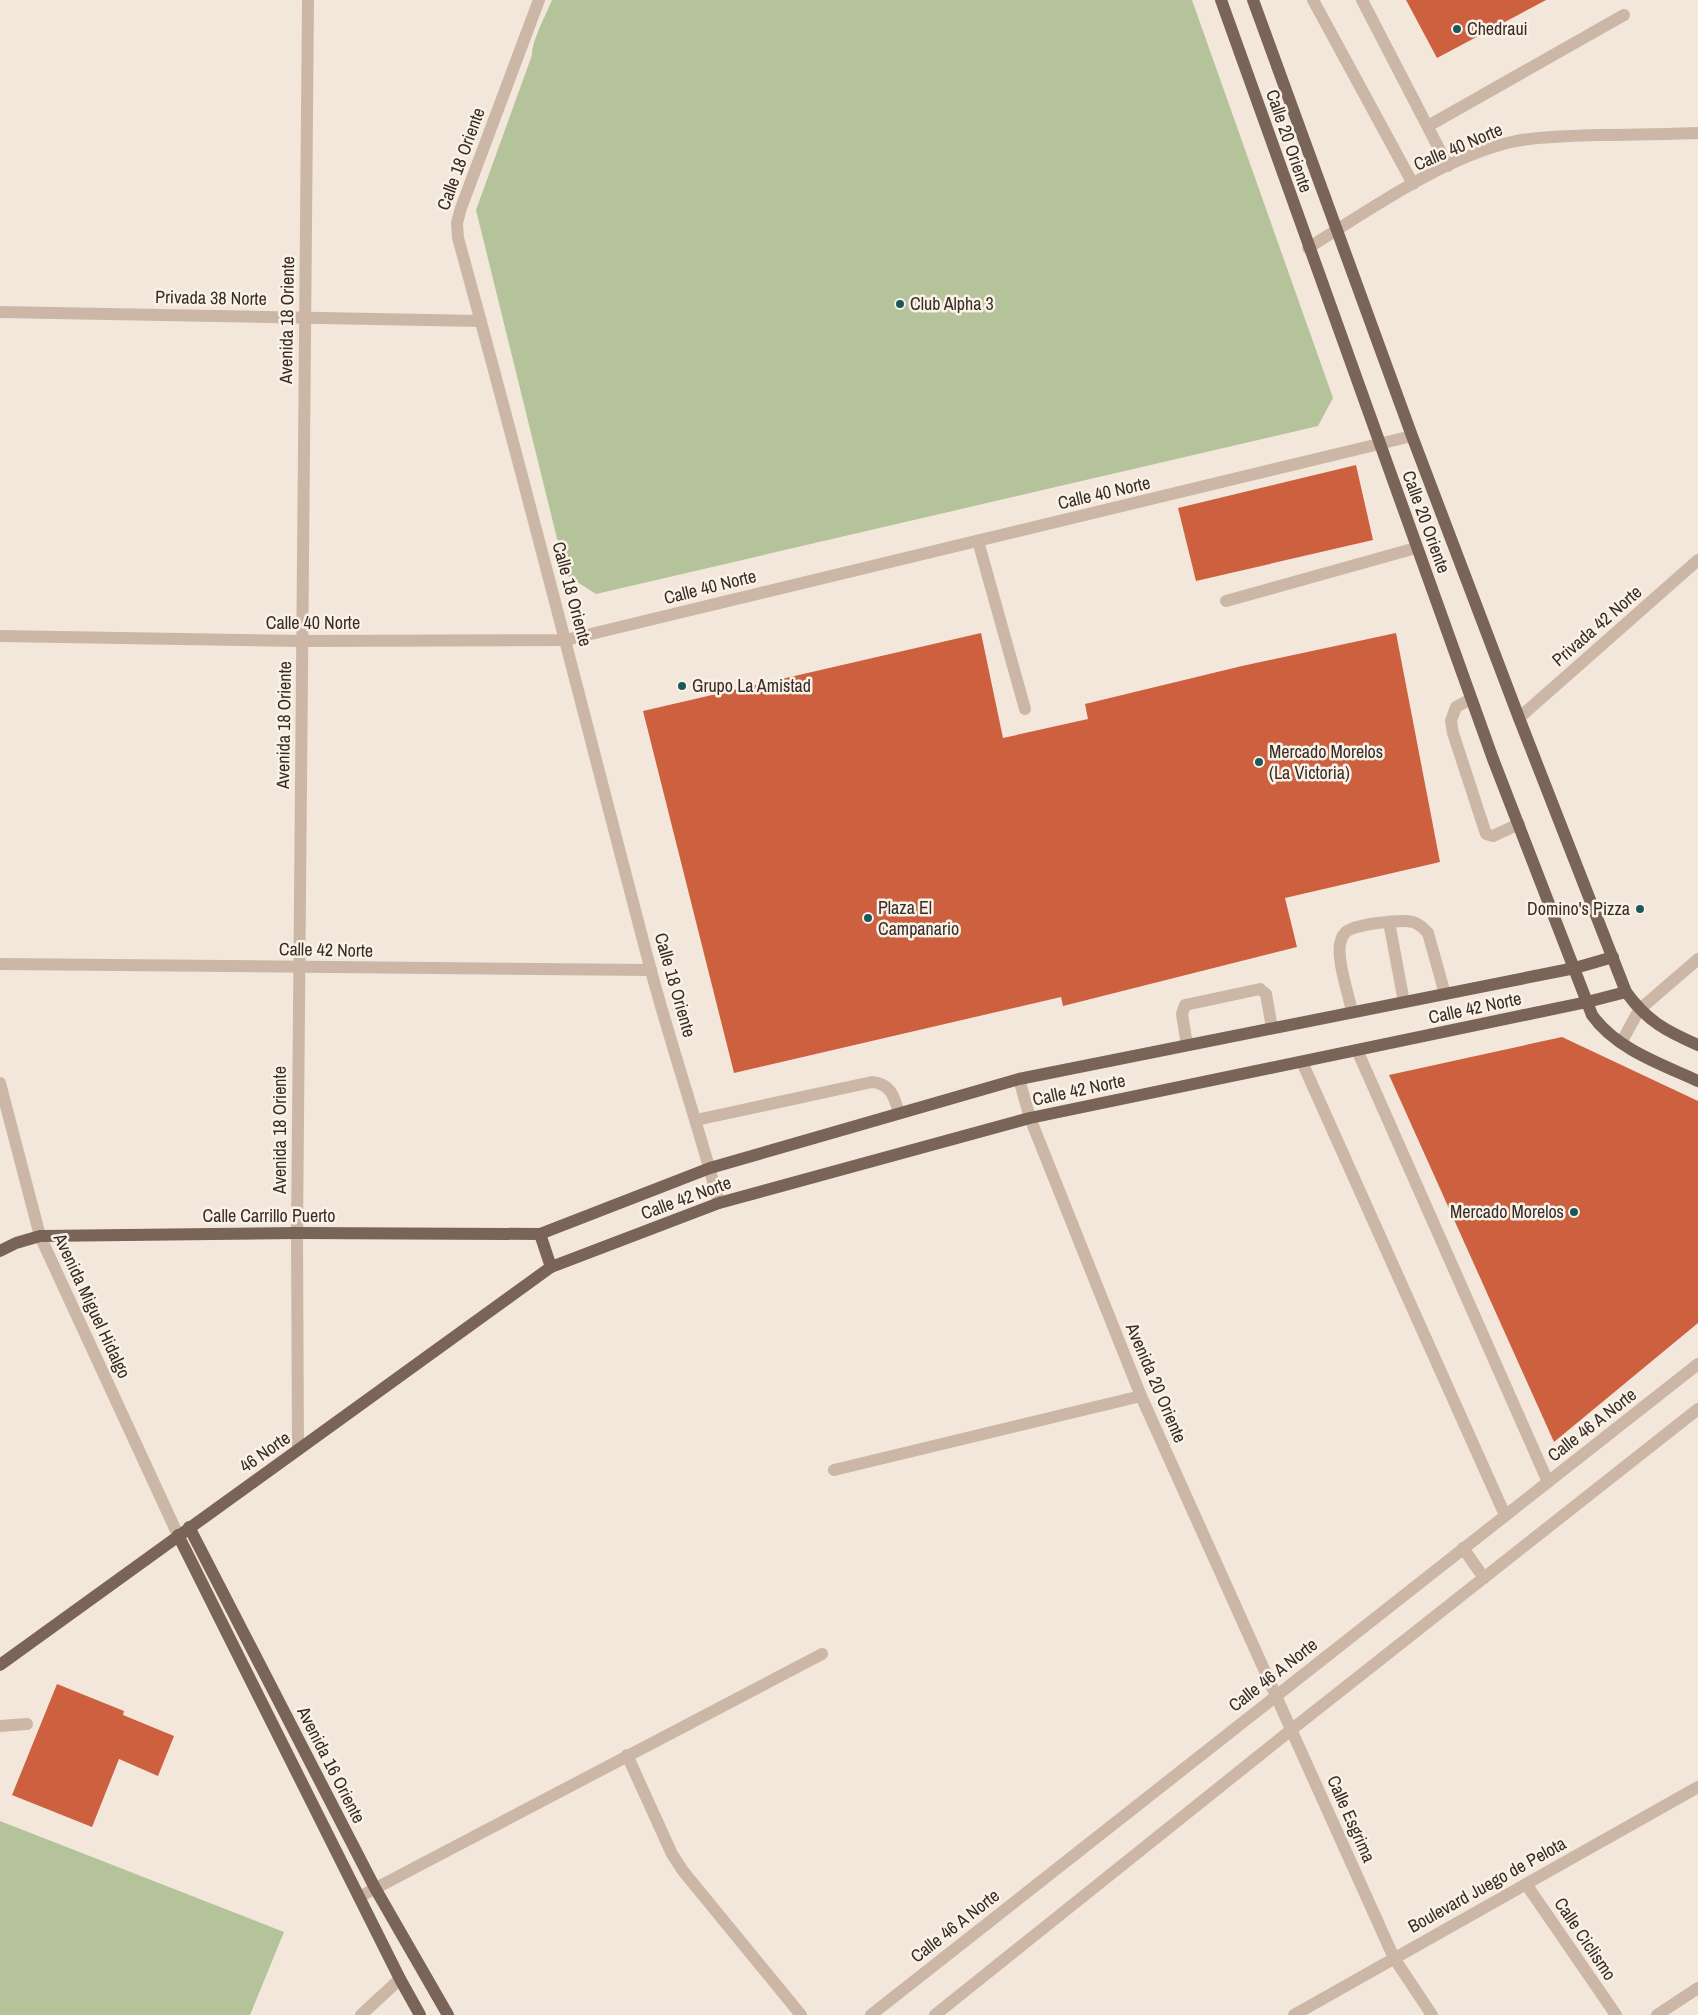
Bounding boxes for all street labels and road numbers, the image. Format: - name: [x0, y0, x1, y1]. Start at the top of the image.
- street label: Calle 20 Oriente: [1260, 86, 1319, 196]
- street label: Calle 18 Oriente: [430, 104, 491, 214]
- street label: Calle 40 Norte: [1409, 117, 1506, 176]
- street label: Avenida 18 Oriente: [273, 256, 300, 385]
- street label: Privada 38 Norte: [155, 284, 267, 311]
- street label: Calle 20 Oriente: [1396, 467, 1457, 577]
- street label: Calle 40 Norte: [1055, 470, 1153, 515]
- street label: Calle 18 Oriente: [546, 539, 598, 649]
- street label: Calle 40 Norte: [661, 563, 759, 610]
- street label: Privada 42 Norte: [1546, 580, 1647, 672]
- street label: Calle 40 Norte: [266, 610, 360, 635]
- street label: Avenida 18 Oriente: [270, 661, 297, 790]
- street label: Calle 18 Oriente: [649, 930, 702, 1040]
- street label: Calle 42 Norte: [279, 936, 373, 963]
- street label: Calle 42 Norte: [1426, 985, 1524, 1030]
- street label: Avenida 18 Oriente: [267, 1066, 292, 1195]
- street label: Calle 42 Norte: [1030, 1067, 1128, 1112]
- street label: Calle 42 Norte: [637, 1170, 734, 1225]
- street label: Calle Carrillo Puerto: [203, 1203, 335, 1228]
- street label: Avenida Miguel Hidalgo: [47, 1228, 137, 1382]
- street label: Avenida 20 Oriente: [1120, 1318, 1193, 1446]
- street label: Calle 46 A Norte: [1542, 1382, 1641, 1467]
- street label: 46 Norte: [234, 1425, 295, 1478]
- street label: Calle 46 A Norte: [1223, 1632, 1322, 1717]
- street label: Avenida 16 Oriente: [291, 1701, 372, 1827]
- street label: Calle Esgrima: [1321, 1771, 1382, 1866]
- street label: Boulevard Juego de Pelota: [1403, 1831, 1570, 1938]
- street label: Calle 46 A Norte: [905, 1883, 1004, 1968]
- street label: Calle Ciclismo: [1548, 1892, 1622, 1985]

